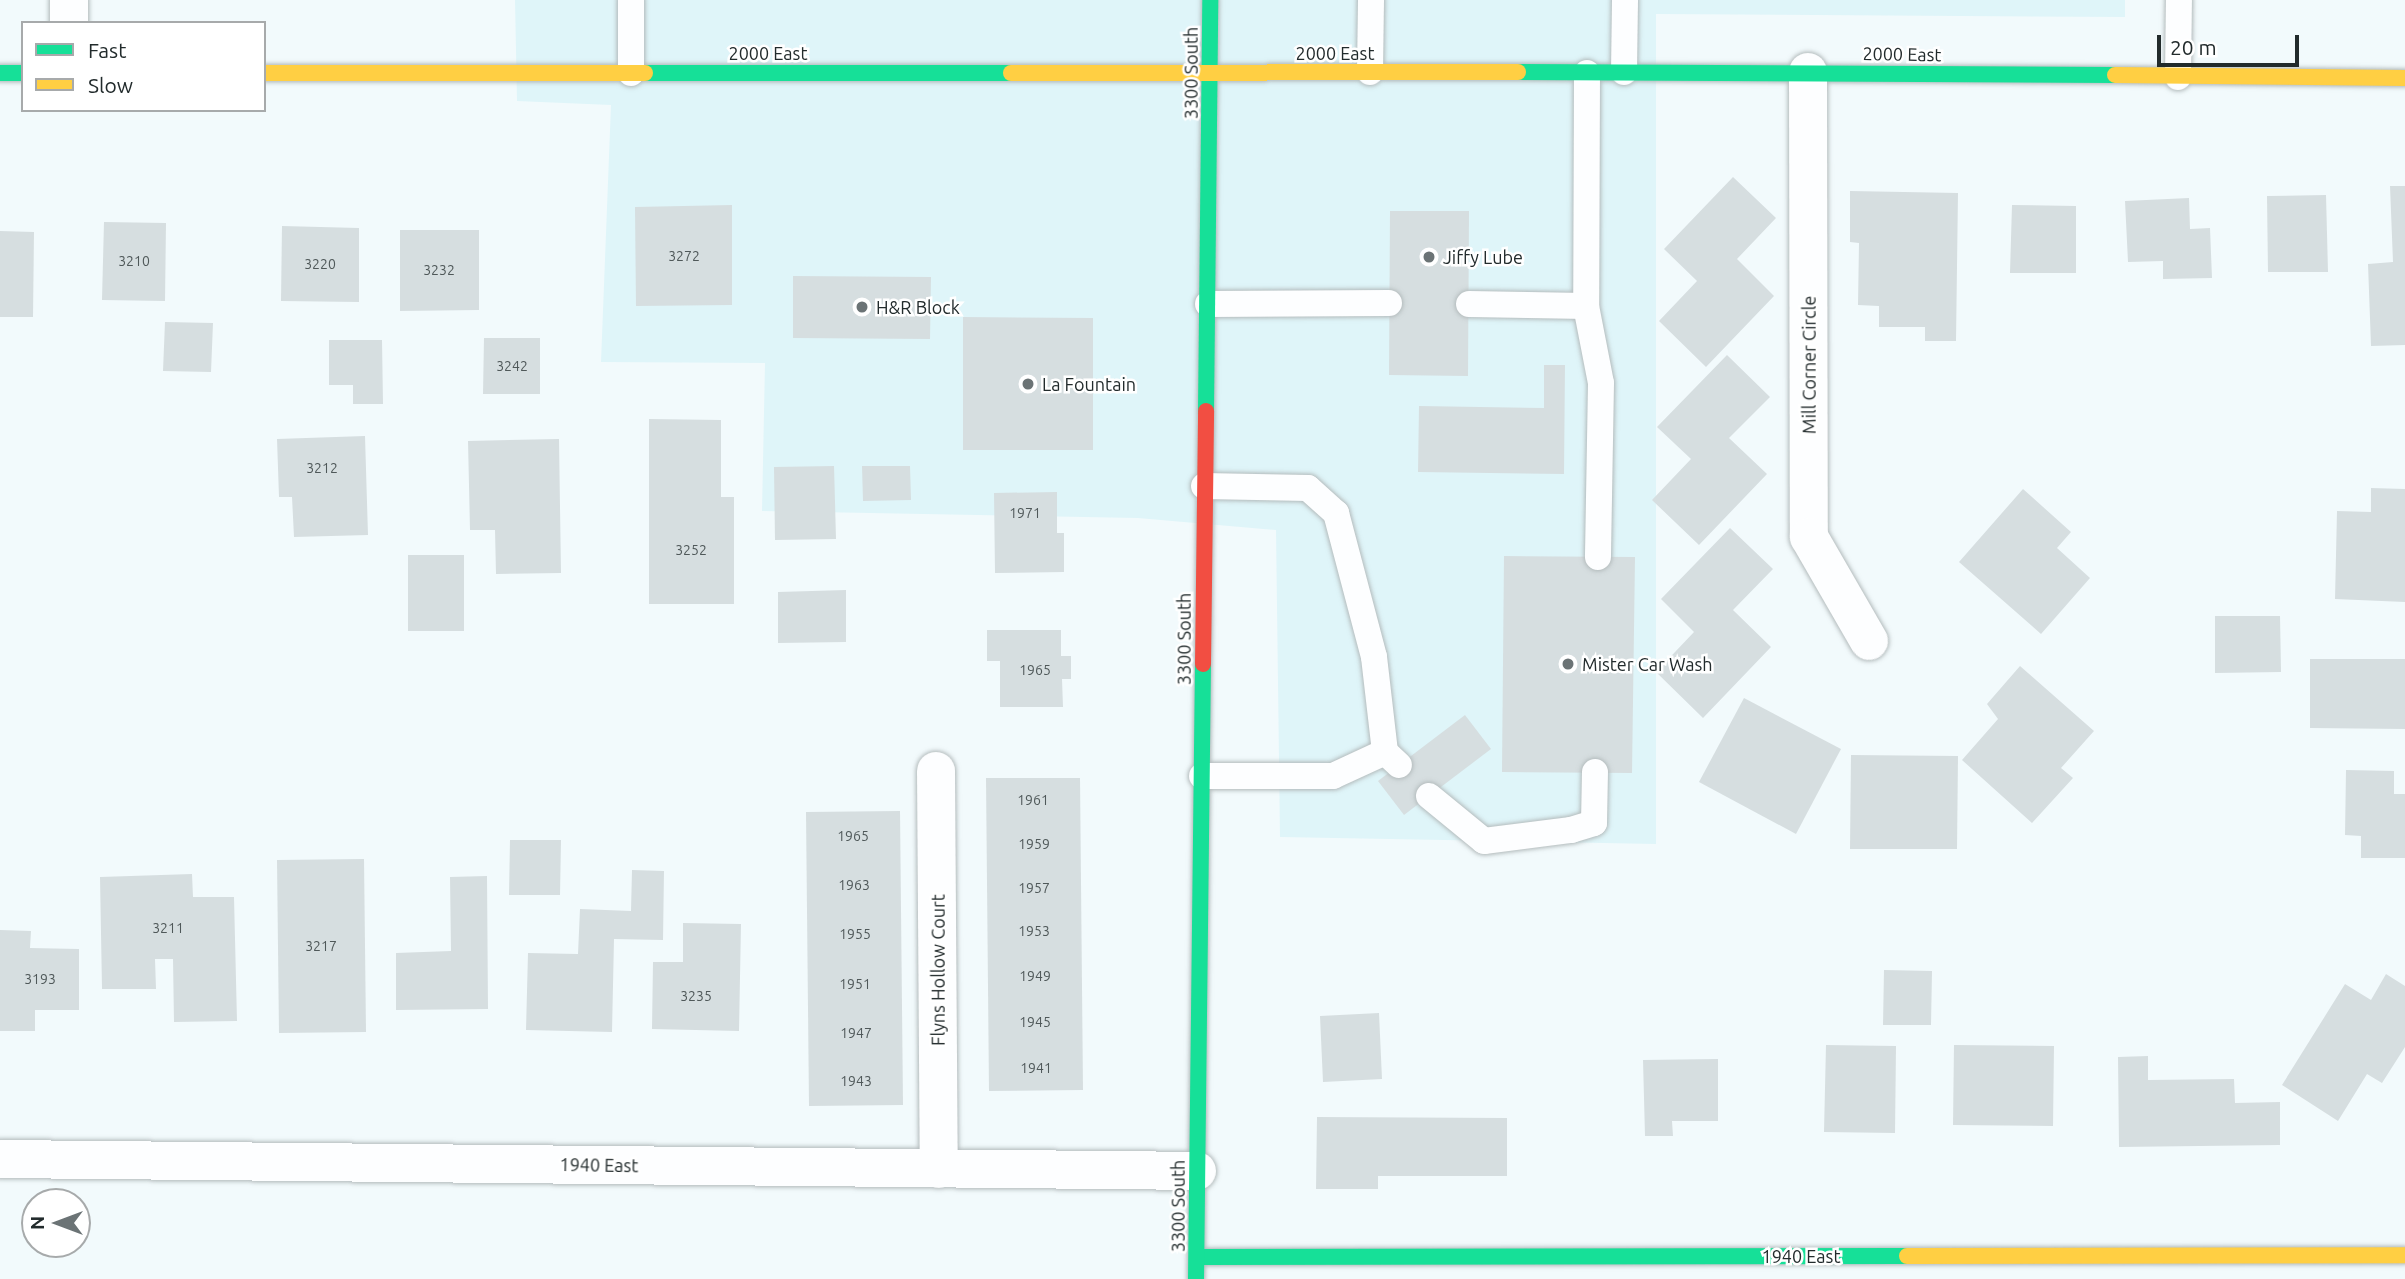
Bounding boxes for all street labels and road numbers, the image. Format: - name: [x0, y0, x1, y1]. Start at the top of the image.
- street label: 3300 South: [1180, 27, 1202, 119]
- street label: 2000 East: [729, 42, 807, 64]
- street label: 2000 East: [1296, 42, 1374, 64]
- street label: 2000 East: [1862, 43, 1942, 65]
- street label: Mill Corner Circle: [1798, 296, 1820, 434]
- street label: 3300 South: [1173, 593, 1195, 685]
- street label: Flyns Hollow Court: [927, 894, 949, 1046]
- street label: 1940 East: [559, 1154, 639, 1176]
- street label: 3300 South: [1167, 1160, 1189, 1252]
- street label: 1940 East: [1762, 1245, 1840, 1267]

